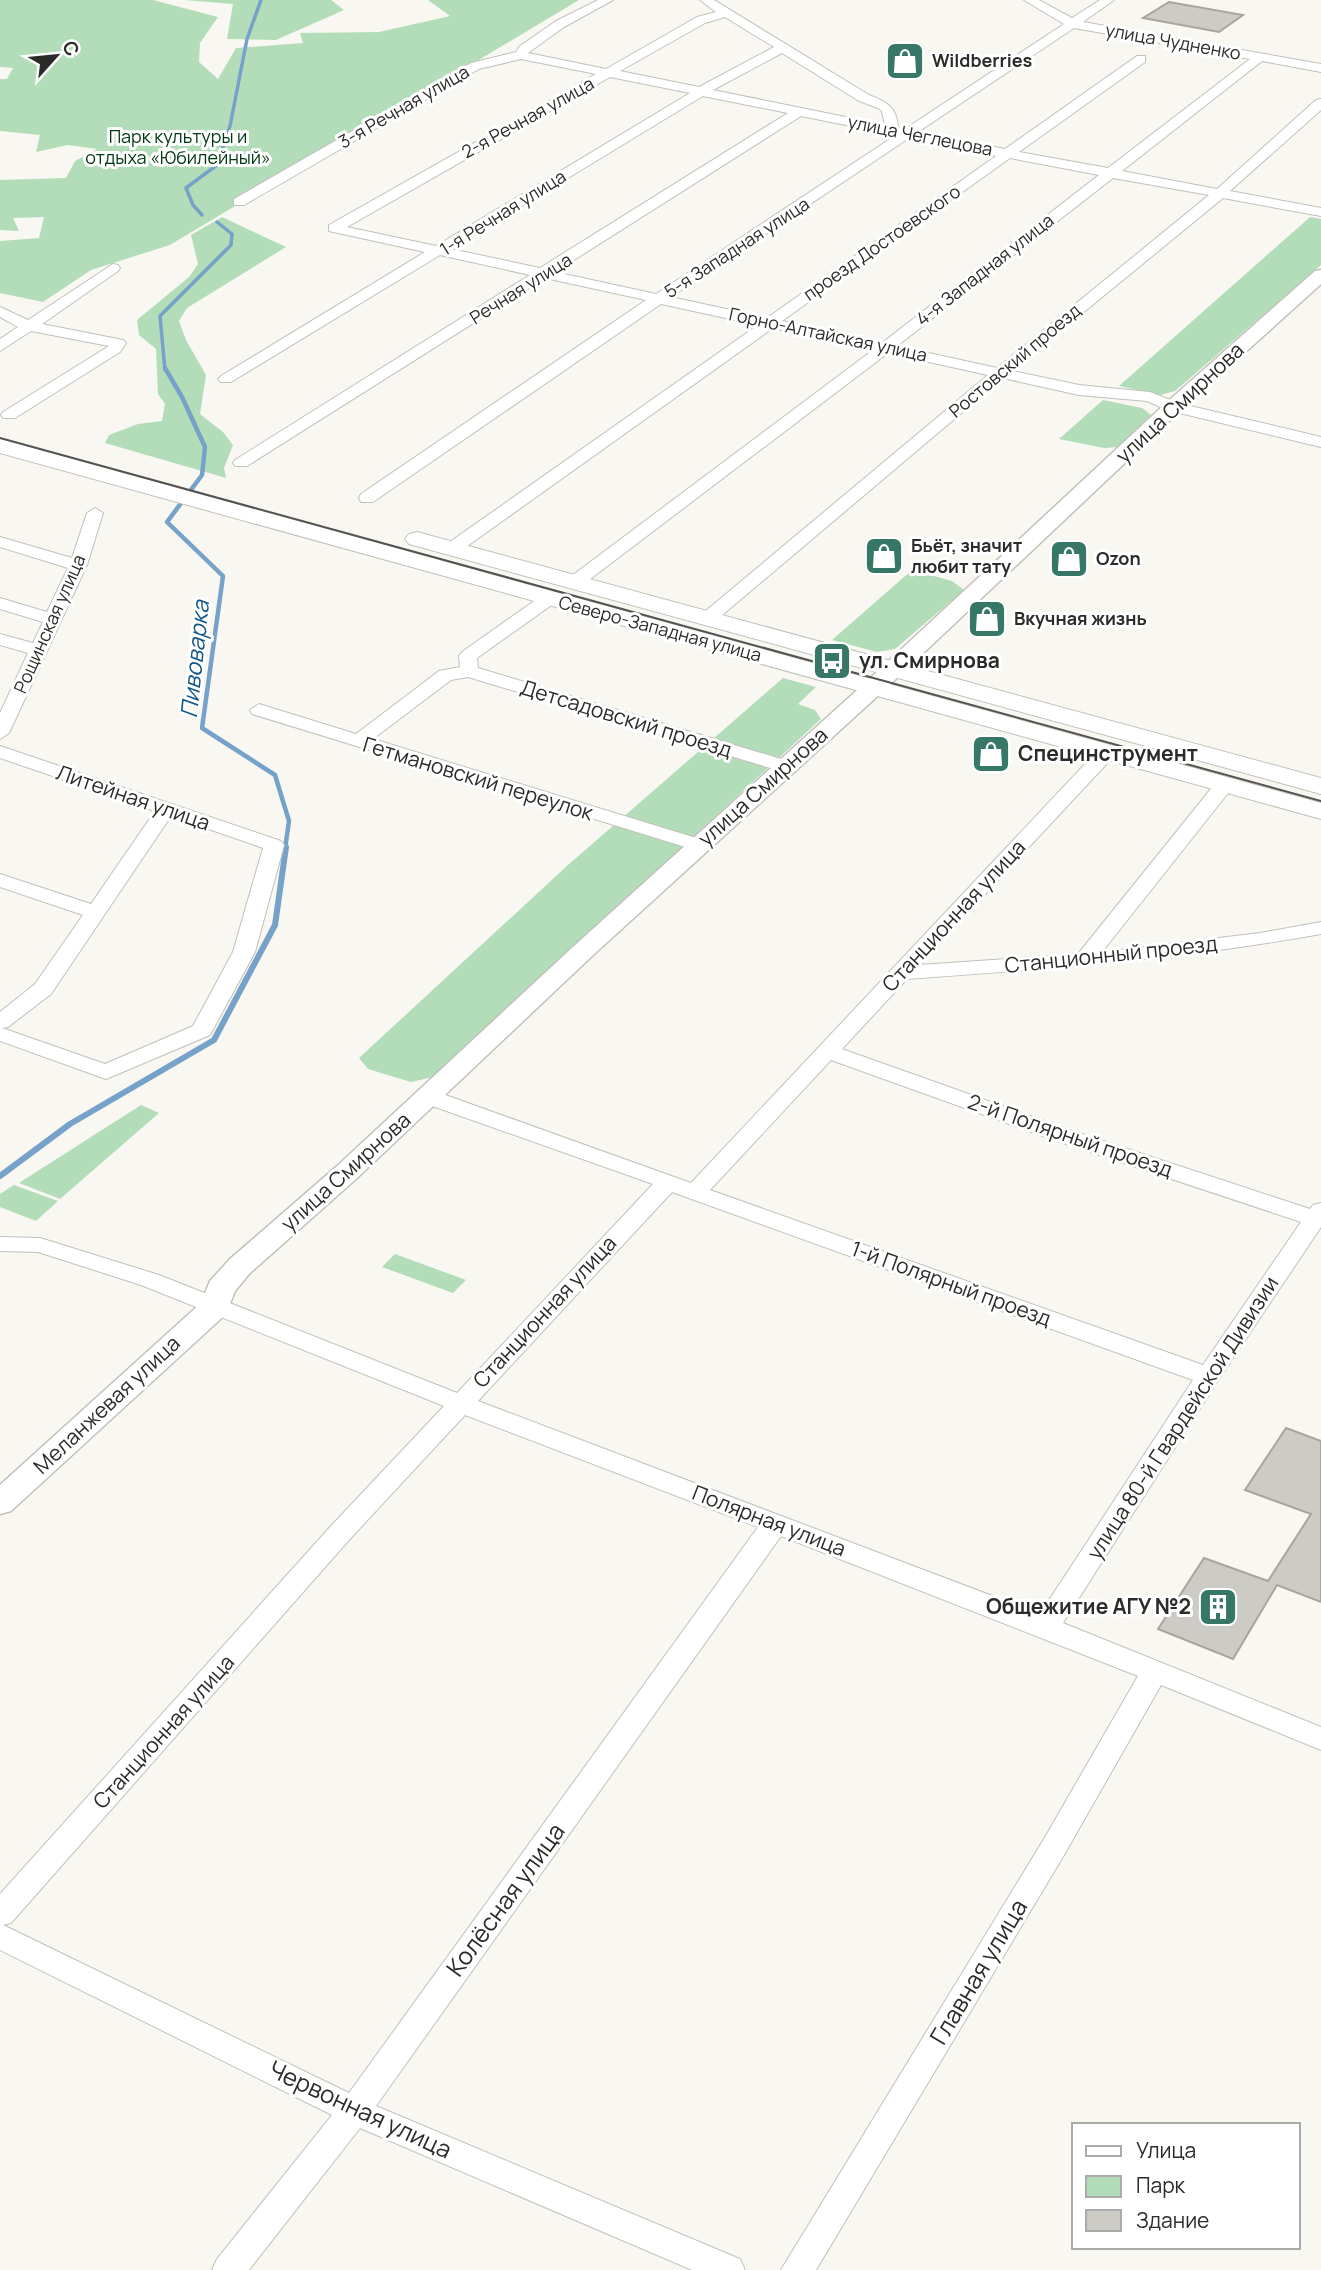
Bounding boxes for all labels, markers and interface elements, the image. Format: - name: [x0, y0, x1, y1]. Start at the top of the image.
- street label: улица Чудненко: [1104, 17, 1243, 65]
- north arrow: [21, 21, 91, 91]
- text: С: [56, 36, 86, 60]
- shop icon: Wildberries: [884, 40, 926, 82]
- place label: Wildberries: [932, 48, 1033, 72]
- street label: 3-я Речная улица: [334, 59, 473, 153]
- street label: 2-я Речная улица: [457, 71, 598, 163]
- street label: улица Чеглецова: [846, 109, 995, 161]
- park label: Парк культуры и отдыха «Юбилейный»: [85, 124, 271, 169]
- street label: 1-я Речная улица: [435, 164, 570, 261]
- street label: проезд Достоевского: [798, 179, 965, 306]
- street label: 5-я Западная улица: [659, 191, 814, 303]
- street label: 4-я Западная улица: [911, 208, 1058, 331]
- street label: Речная улица: [465, 247, 576, 329]
- street label: Ростовский проезд: [943, 298, 1085, 422]
- street label: Горно-Алтайская улица: [727, 301, 929, 367]
- street label: улица Смирнова: [1109, 336, 1249, 469]
- place label: Бьёт, значит любит тату: [911, 533, 1023, 578]
- shop icon: Бьёт, значит любит тату: [863, 535, 905, 577]
- shop icon: Ozon: [1048, 538, 1090, 580]
- place label: Ozon: [1096, 546, 1141, 570]
- street label: Рощинская улица: [8, 550, 90, 697]
- street label: Северо-Западная улица: [556, 589, 764, 667]
- water label: Пивоварка: [172, 597, 216, 719]
- shop icon: Вкучная жизнь: [966, 598, 1008, 640]
- place label: Вкучная жизнь: [1014, 606, 1147, 630]
- bus stop icon: ул. Смирнова: [811, 640, 853, 682]
- place label: ул. Смирнова: [859, 646, 1000, 674]
- street label: Детсадовский проезд: [517, 673, 735, 764]
- street label: улица Смирнова: [692, 721, 833, 852]
- street label: Гетмановский переулок: [360, 730, 597, 827]
- shop icon: Специнструмент: [970, 733, 1012, 775]
- place label: Специнструмент: [1018, 739, 1198, 767]
- street label: Литейная улица: [53, 758, 214, 836]
- street label: Станционная улица: [875, 833, 1031, 997]
- street label: Станционный проезд: [1003, 929, 1219, 979]
- street label: 2-й Полярный проезд: [964, 1087, 1176, 1183]
- street label: улица Смирнова: [275, 1106, 416, 1237]
- street label: Станционная улица: [466, 1229, 622, 1393]
- street label: 1-й Полярный проезд: [848, 1234, 1055, 1332]
- street label: улица 80-й Гвардейской Дивизии: [1080, 1270, 1284, 1564]
- street label: Меланжевая улица: [27, 1329, 186, 1480]
- street label: Полярная улица: [689, 1478, 850, 1562]
- building icon: Общежитие АГУ №2: [1197, 1586, 1239, 1628]
- place label: Общежитие АГУ №2: [986, 1592, 1191, 1620]
- street label: Станционная улица: [87, 1648, 240, 1814]
- street label: Колёсная улица: [438, 1816, 572, 1982]
- street label: Главная улица: [921, 1892, 1034, 2050]
- street label: Червонная улица: [264, 2052, 458, 2166]
- legend: [1072, 2123, 1300, 2249]
- text: Улица: [1136, 2136, 1196, 2164]
- text: Парк: [1136, 2171, 1186, 2199]
- text: Здание: [1136, 2206, 1209, 2234]

